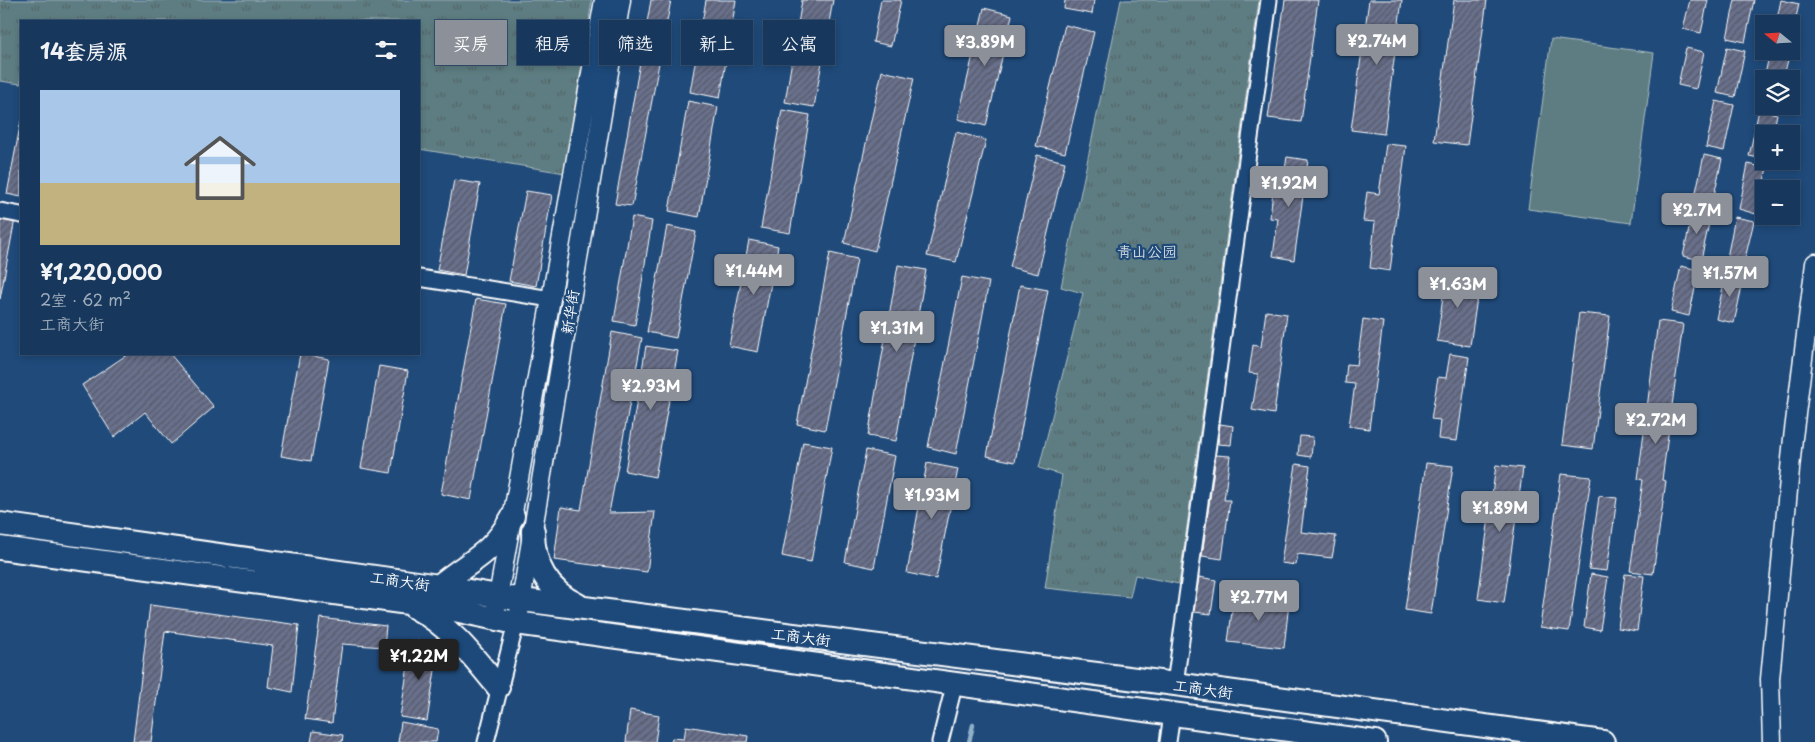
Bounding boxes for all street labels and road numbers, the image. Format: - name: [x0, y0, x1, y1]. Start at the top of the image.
- street label: 新华街: [554, 288, 584, 336]
- street label: 工商大街: [369, 564, 431, 596]
- street label: 工商大街: [770, 621, 832, 651]
- street label: 工商大街: [1172, 672, 1234, 704]

